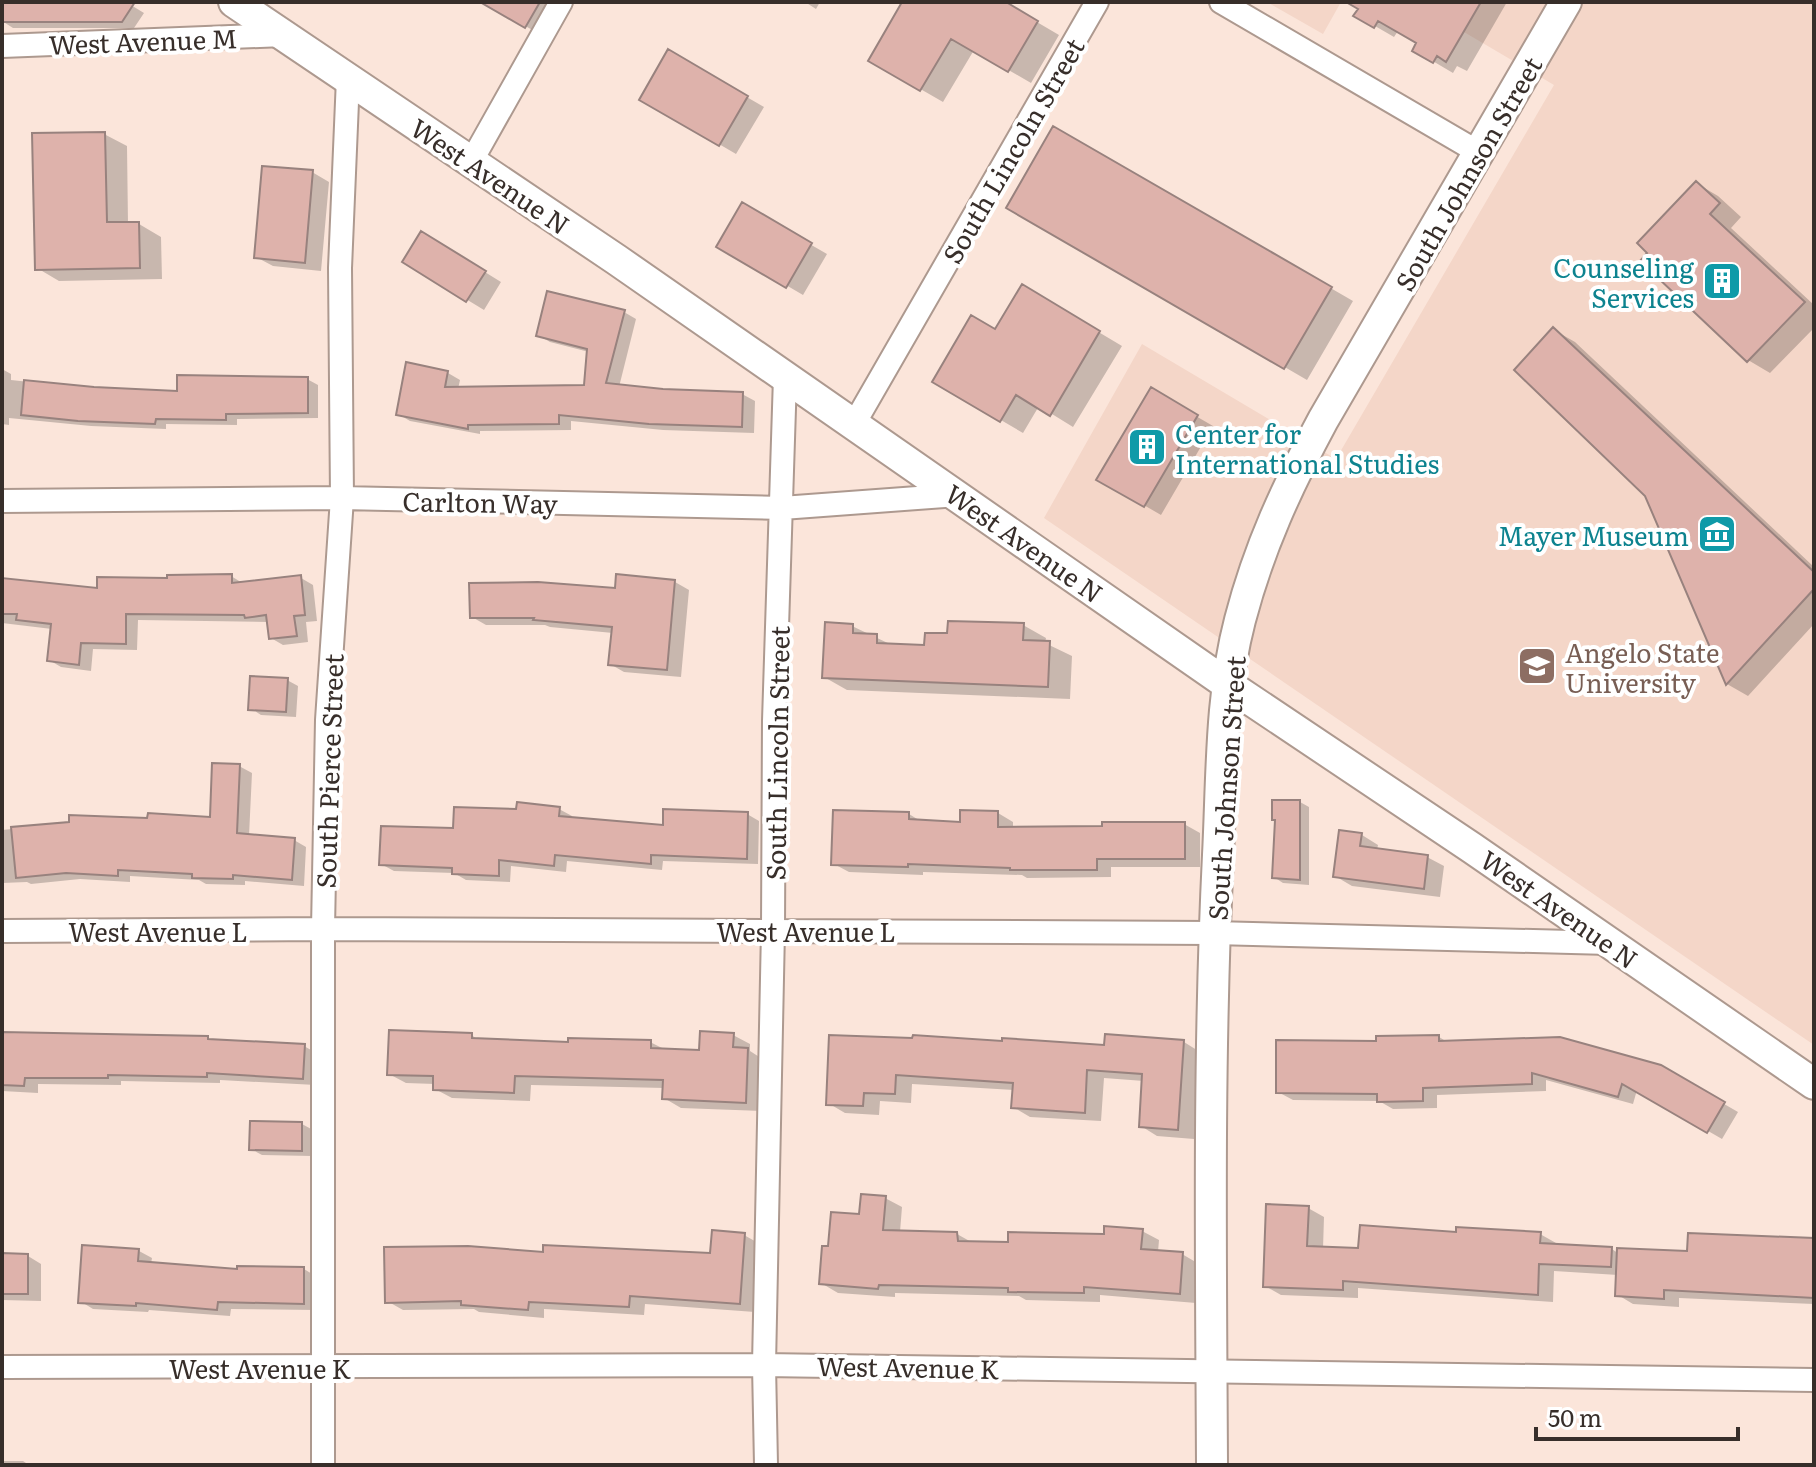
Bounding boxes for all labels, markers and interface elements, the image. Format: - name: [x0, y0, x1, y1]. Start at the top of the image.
- street label: West Avenue M: [48, 17, 238, 63]
- street label: South Lincoln Street: [931, 30, 1093, 270]
- street label: South Johnson Street: [1384, 48, 1550, 298]
- street label: West Avenue N: [404, 107, 578, 243]
- place label: Counseling Services: [1553, 247, 1694, 316]
- building icon: Counseling Services: [1701, 260, 1743, 302]
- place label: Center for International Studies: [1175, 413, 1439, 482]
- building icon: Center for International Studies: [1126, 426, 1168, 468]
- street label: West Avenue N: [938, 473, 1112, 611]
- street label: Carlton Way: [402, 480, 558, 522]
- museum icon: Mayer Museum: [1696, 513, 1738, 555]
- place label: Mayer Museum: [1498, 515, 1689, 554]
- street label: South Lincoln Street: [754, 625, 798, 881]
- place label: Angelo State University: [1565, 632, 1719, 701]
- school or university icon: Angelo State University: [1516, 645, 1558, 687]
- street label: South Pierce Street: [304, 652, 352, 889]
- street label: South Johnson Street: [1196, 654, 1254, 922]
- street label: West Avenue N: [1473, 839, 1647, 977]
- street label: West Avenue L: [68, 911, 248, 950]
- street label: West Avenue L: [716, 911, 896, 950]
- street label: West Avenue K: [816, 1345, 1000, 1387]
- street label: West Avenue K: [169, 1348, 352, 1387]
- scale bar: [1536, 1391, 1738, 1441]
- text: 50 m: [1548, 1399, 1602, 1434]

